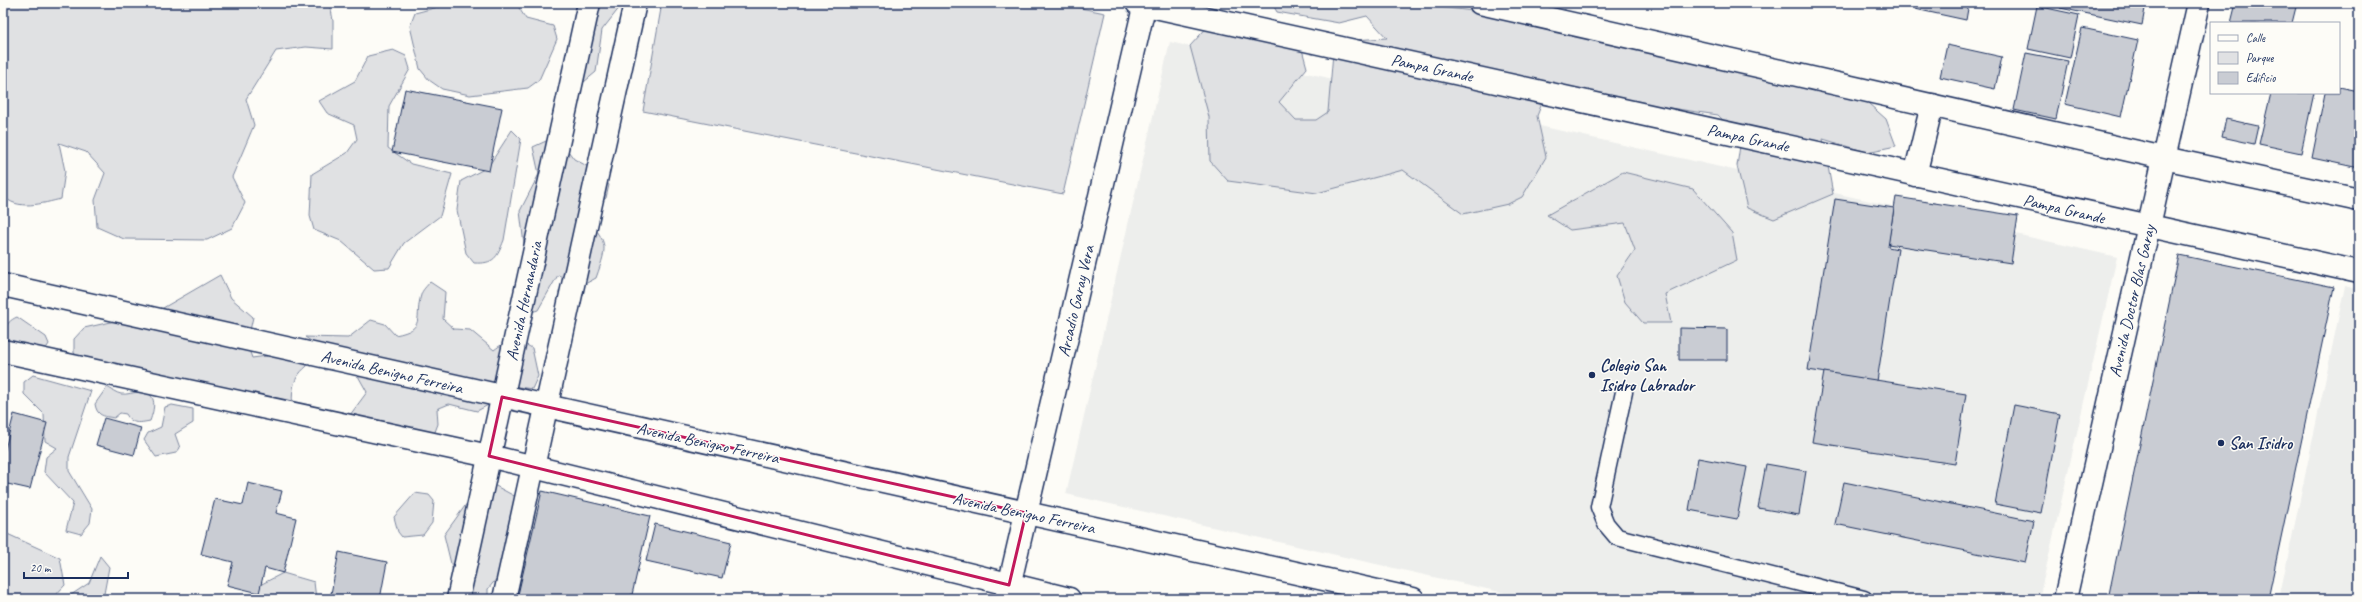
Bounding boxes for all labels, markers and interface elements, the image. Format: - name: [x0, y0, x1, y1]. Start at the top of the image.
- legend: [2210, 22, 2340, 94]
- text: Calle: [2246, 30, 2266, 46]
- street label: Pampa Grande: [1389, 49, 1476, 87]
- text: Parque: [2246, 50, 2275, 66]
- text: Edificio: [2246, 70, 2276, 86]
- street label: Pampa Grande: [1705, 119, 1792, 157]
- street label: Pampa Grande: [2021, 189, 2108, 229]
- street label: Avenida Doctor Blas Garay: [2104, 222, 2160, 379]
- street label: Avenida Hernandaria: [501, 238, 547, 363]
- street label: Arcadio Garay Vera: [1053, 242, 1099, 359]
- street label: Avenida Benigno Ferreira: [319, 345, 466, 399]
- place label: Colegio San Isidro Labrador: [1600, 355, 1696, 396]
- marker: Colegio San Isidro Labrador: [1587, 370, 1597, 380]
- street label: Avenida Benigno Ferreira: [635, 418, 782, 469]
- place label: San Isidro: [2229, 433, 2294, 454]
- marker: San Isidro: [2216, 438, 2226, 448]
- street label: Avenida Benigno Ferreira: [951, 488, 1098, 539]
- scale bar: [24, 554, 128, 580]
- text: 20 m: [30, 560, 52, 576]

